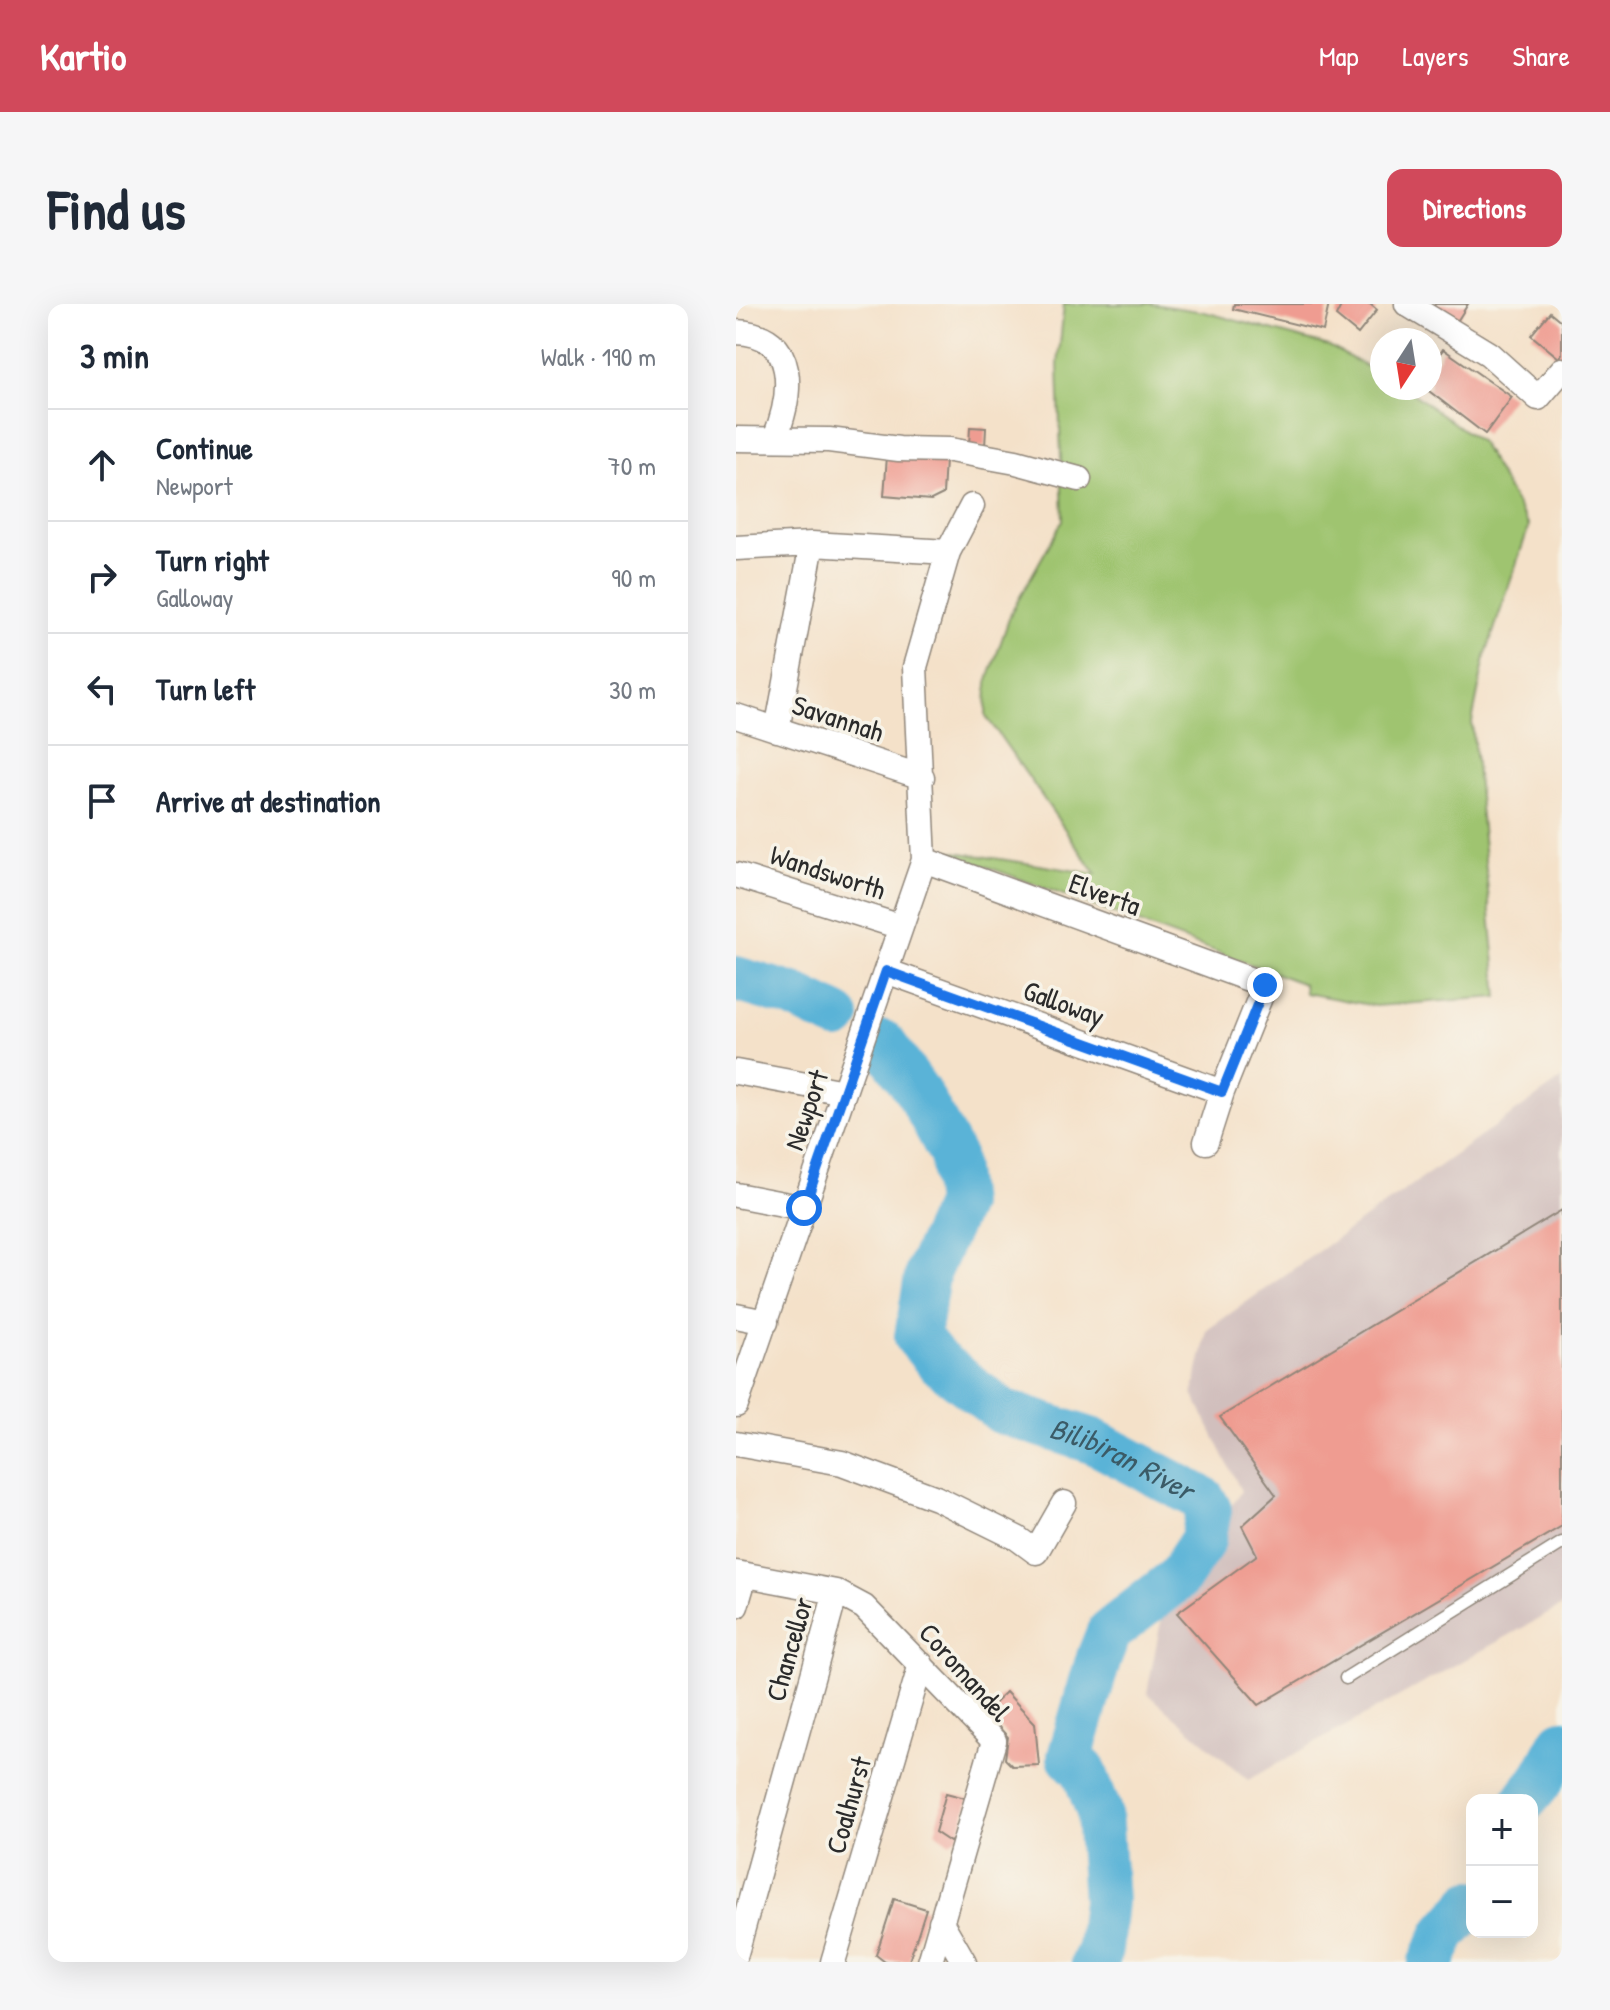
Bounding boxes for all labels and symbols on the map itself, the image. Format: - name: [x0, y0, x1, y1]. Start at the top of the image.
- north arrow: [1370, 328, 1442, 400]
- street label: Savannah: [787, 685, 889, 751]
- street label: Wandsworth: [766, 836, 891, 909]
- street label: Elverta: [1064, 864, 1146, 924]
- route end: [1247, 967, 1283, 1003]
- street label: Galloway: [1018, 971, 1110, 1035]
- street label: Newport: [775, 1064, 838, 1155]
- route start: [786, 1190, 822, 1226]
- water label: Bilibiran River: [1045, 1407, 1204, 1511]
- street label: Chancellor: [756, 1592, 822, 1706]
- street label: Coromandel: [910, 1614, 1020, 1730]
- street label: Coalhurst: [816, 1752, 880, 1858]

